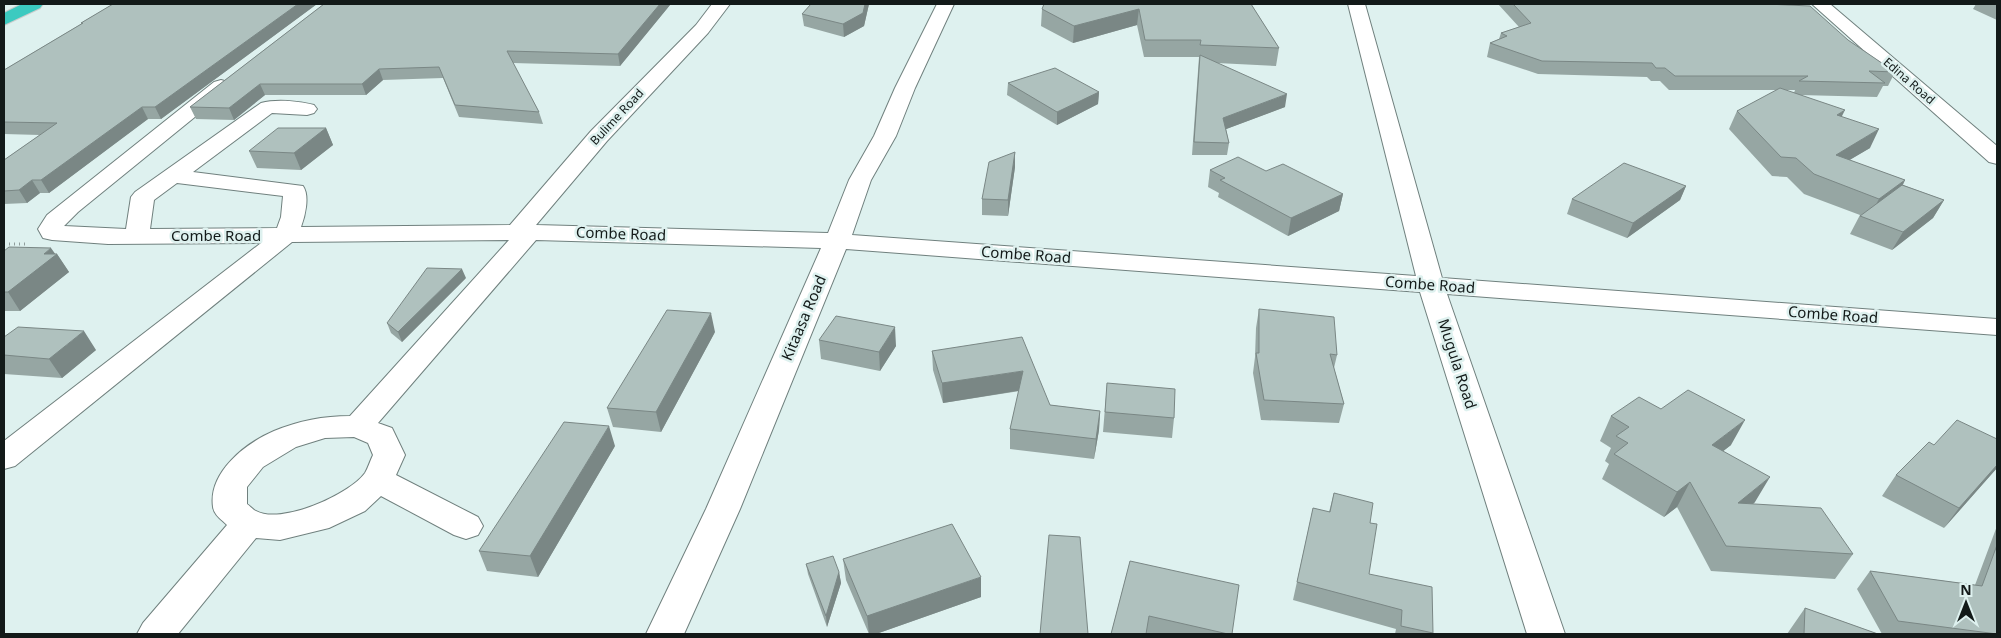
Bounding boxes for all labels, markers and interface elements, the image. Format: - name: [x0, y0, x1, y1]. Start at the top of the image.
- street label: Edina Road: [1880, 53, 1939, 108]
- street label: Bulime Road: [586, 85, 647, 149]
- street label: Combe Road: [576, 221, 666, 245]
- street label: Combe Road: [171, 225, 261, 245]
- street label: Combe Road: [980, 241, 1072, 267]
- street label: Combe Road: [1384, 271, 1476, 297]
- street label: Kitaasa Road: [776, 272, 830, 363]
- street label: Combe Road: [1787, 301, 1879, 327]
- street label: Mugula Road: [1434, 316, 1482, 411]
- north arrow: [1941, 578, 1991, 628]
- text: N: [1960, 580, 1972, 599]

